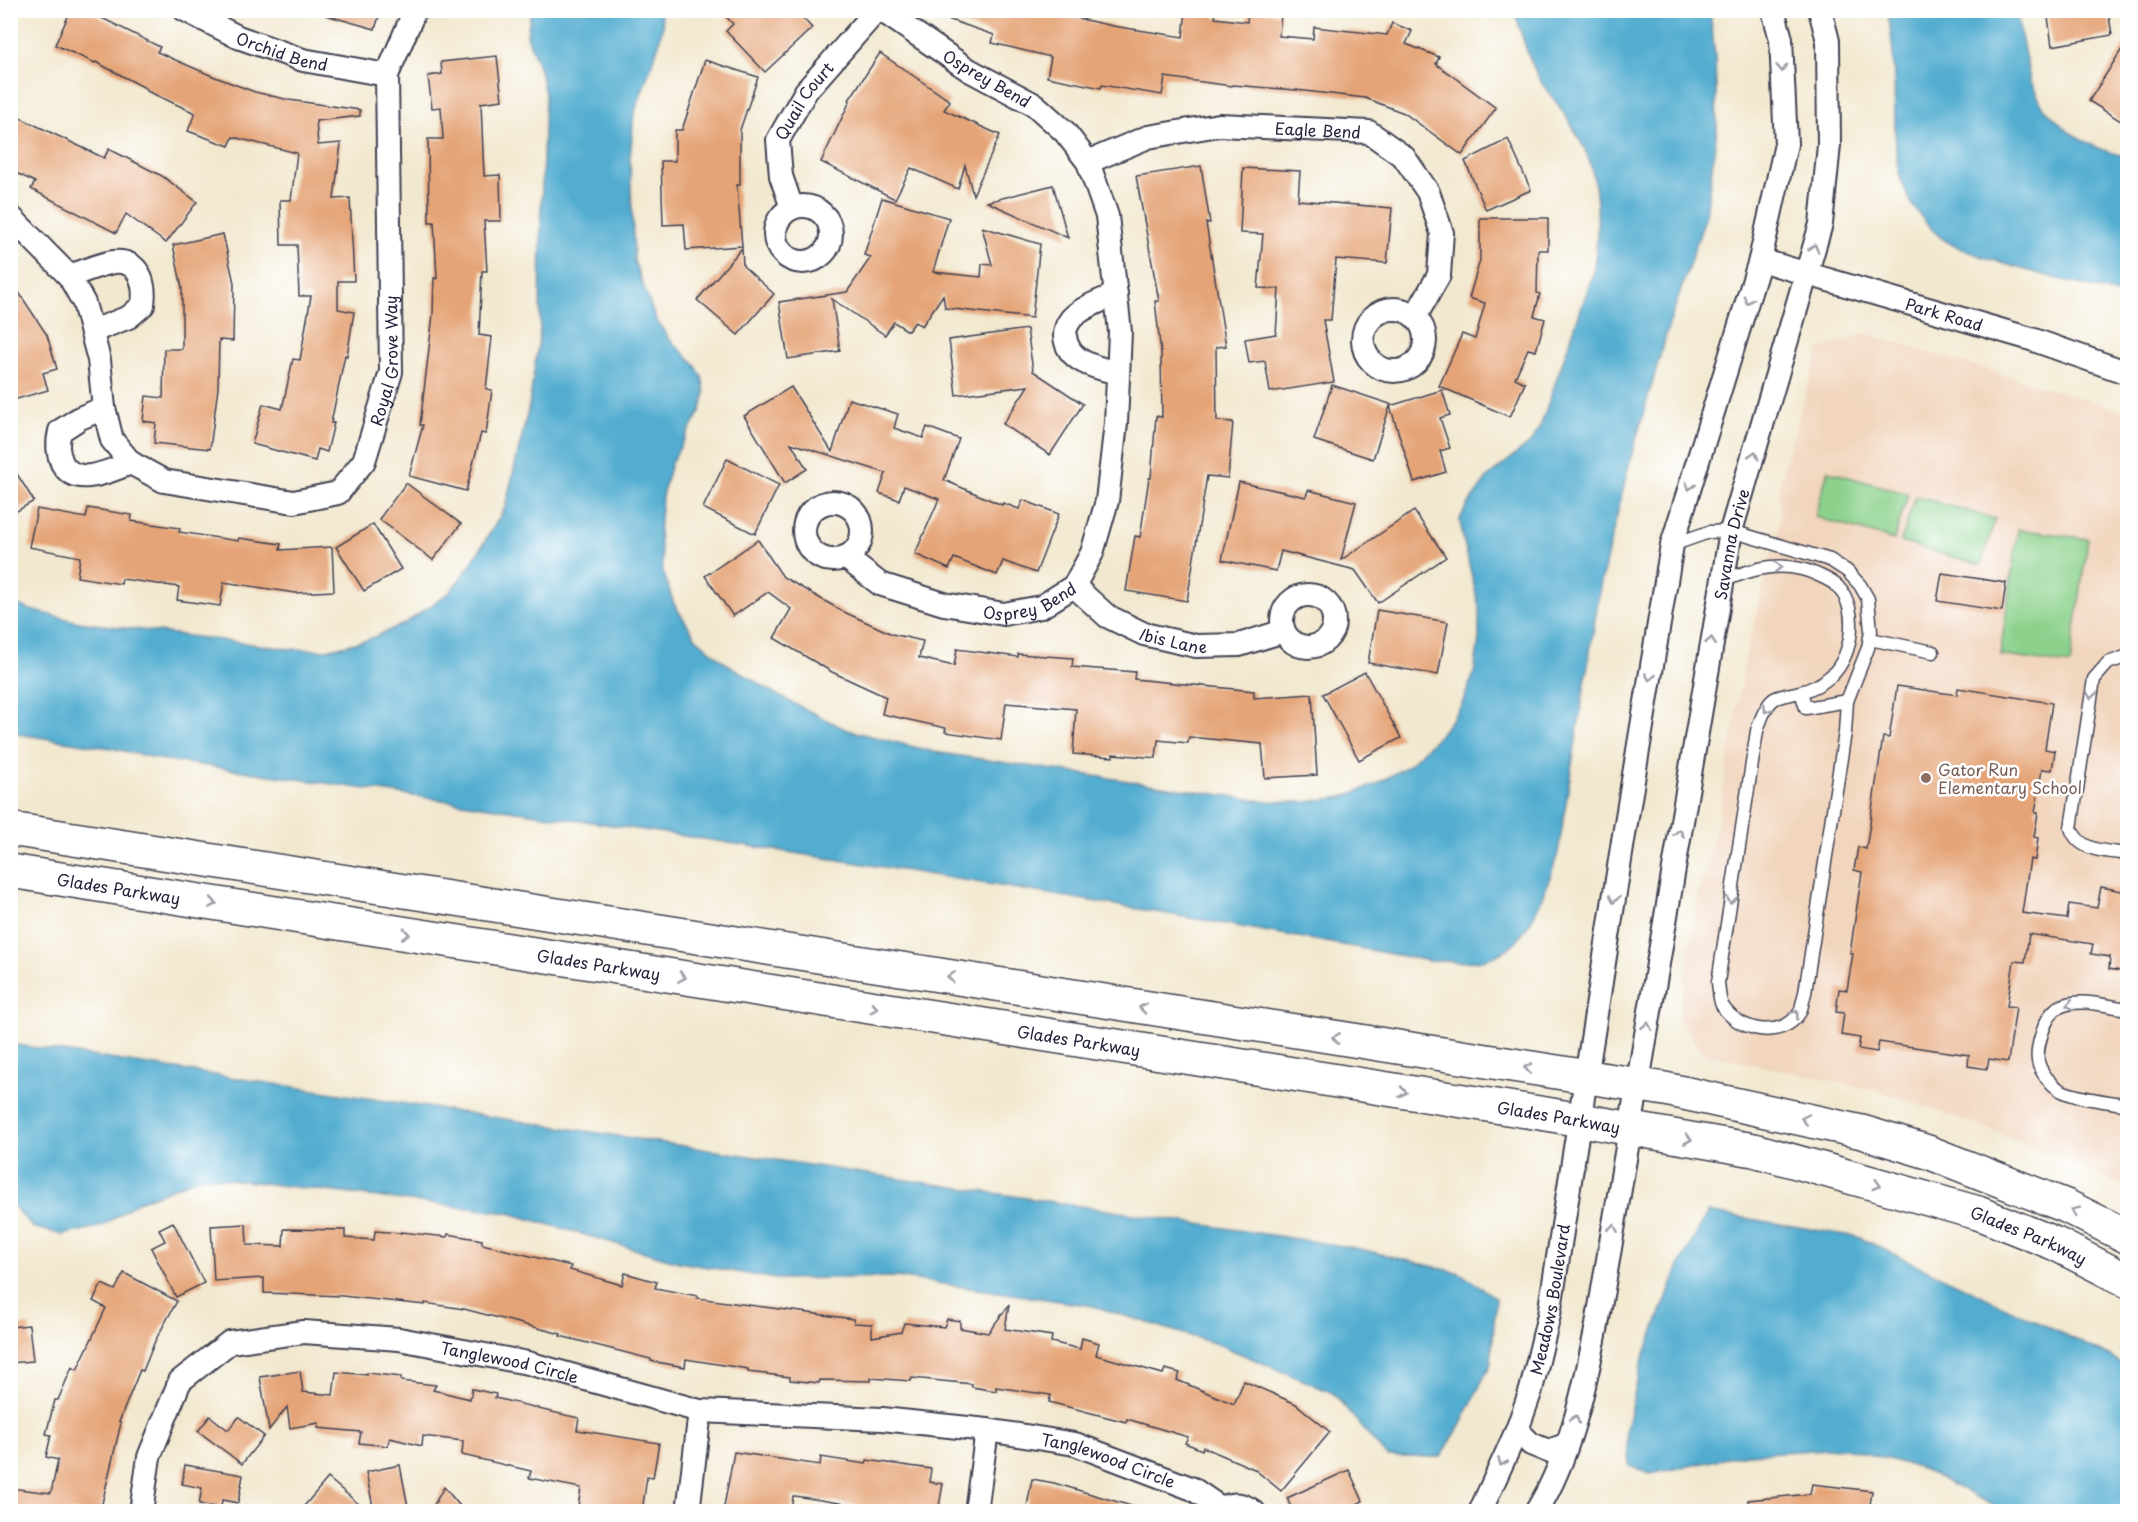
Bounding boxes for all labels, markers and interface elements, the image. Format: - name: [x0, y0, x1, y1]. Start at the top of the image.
- street label: Orchid Bend: [233, 25, 330, 76]
- street label: Osprey Bend: [939, 43, 1035, 113]
- street label: Quail Court: [768, 56, 839, 144]
- one-way arrow: [1776, 63, 1789, 72]
- street label: Eagle Bend: [1274, 116, 1361, 144]
- one-way arrow: [1807, 243, 1820, 253]
- street label: Park Road: [1903, 291, 1986, 336]
- one-way arrow: [1743, 294, 1755, 305]
- street label: Royal Grove Way: [363, 295, 404, 429]
- one-way arrow: [1747, 450, 1759, 461]
- one-way arrow: [1685, 480, 1697, 491]
- street label: Savanna Drive: [1708, 486, 1755, 602]
- one-way arrow: [1773, 561, 1782, 573]
- street label: Osprey Bend: [981, 576, 1080, 626]
- street label: Ibis Lane: [1135, 622, 1207, 658]
- one-way arrow: [1705, 637, 1717, 646]
- one-way arrow: [1644, 671, 1657, 681]
- one-way arrow: [2086, 691, 2098, 700]
- one-way arrow: [1763, 702, 1774, 713]
- place label: Gator Run Elementary School: [1938, 757, 2082, 799]
- marker: Gator Run Elementary School: [1919, 771, 1933, 785]
- one-way arrow: [1672, 829, 1685, 839]
- street label: Glades Parkway: [55, 867, 182, 910]
- one-way arrow: [1608, 894, 1621, 904]
- one-way arrow: [1725, 895, 1737, 904]
- one-way arrow: [209, 897, 218, 909]
- one-way arrow: [401, 927, 411, 939]
- street label: Glades Parkway: [535, 943, 662, 986]
- one-way arrow: [677, 971, 686, 983]
- one-way arrow: [946, 972, 955, 984]
- one-way arrow: [2065, 998, 2075, 1011]
- one-way arrow: [869, 1001, 879, 1014]
- one-way arrow: [1139, 1002, 1148, 1014]
- one-way arrow: [1788, 1010, 1799, 1021]
- street label: Glades Parkway: [1015, 1018, 1142, 1062]
- one-way arrow: [1640, 1021, 1653, 1031]
- one-way arrow: [1331, 1032, 1341, 1045]
- one-way arrow: [1524, 1063, 1533, 1075]
- one-way arrow: [1397, 1085, 1407, 1098]
- street label: Glades Parkway: [1495, 1094, 1622, 1139]
- one-way arrow: [1800, 1114, 1810, 1127]
- one-way arrow: [1682, 1132, 1692, 1145]
- one-way arrow: [1872, 1177, 1882, 1190]
- street label: Glades Parkway: [1968, 1200, 2091, 1270]
- one-way arrow: [2071, 1207, 2082, 1218]
- street label: Meadows Boulevard: [1523, 1222, 1575, 1377]
- one-way arrow: [1607, 1224, 1619, 1233]
- street label: Tanglewood Circle: [439, 1335, 582, 1389]
- one-way arrow: [1568, 1414, 1580, 1425]
- street label: Tanglewood Circle: [1039, 1427, 1179, 1493]
- one-way arrow: [1497, 1456, 1509, 1467]

